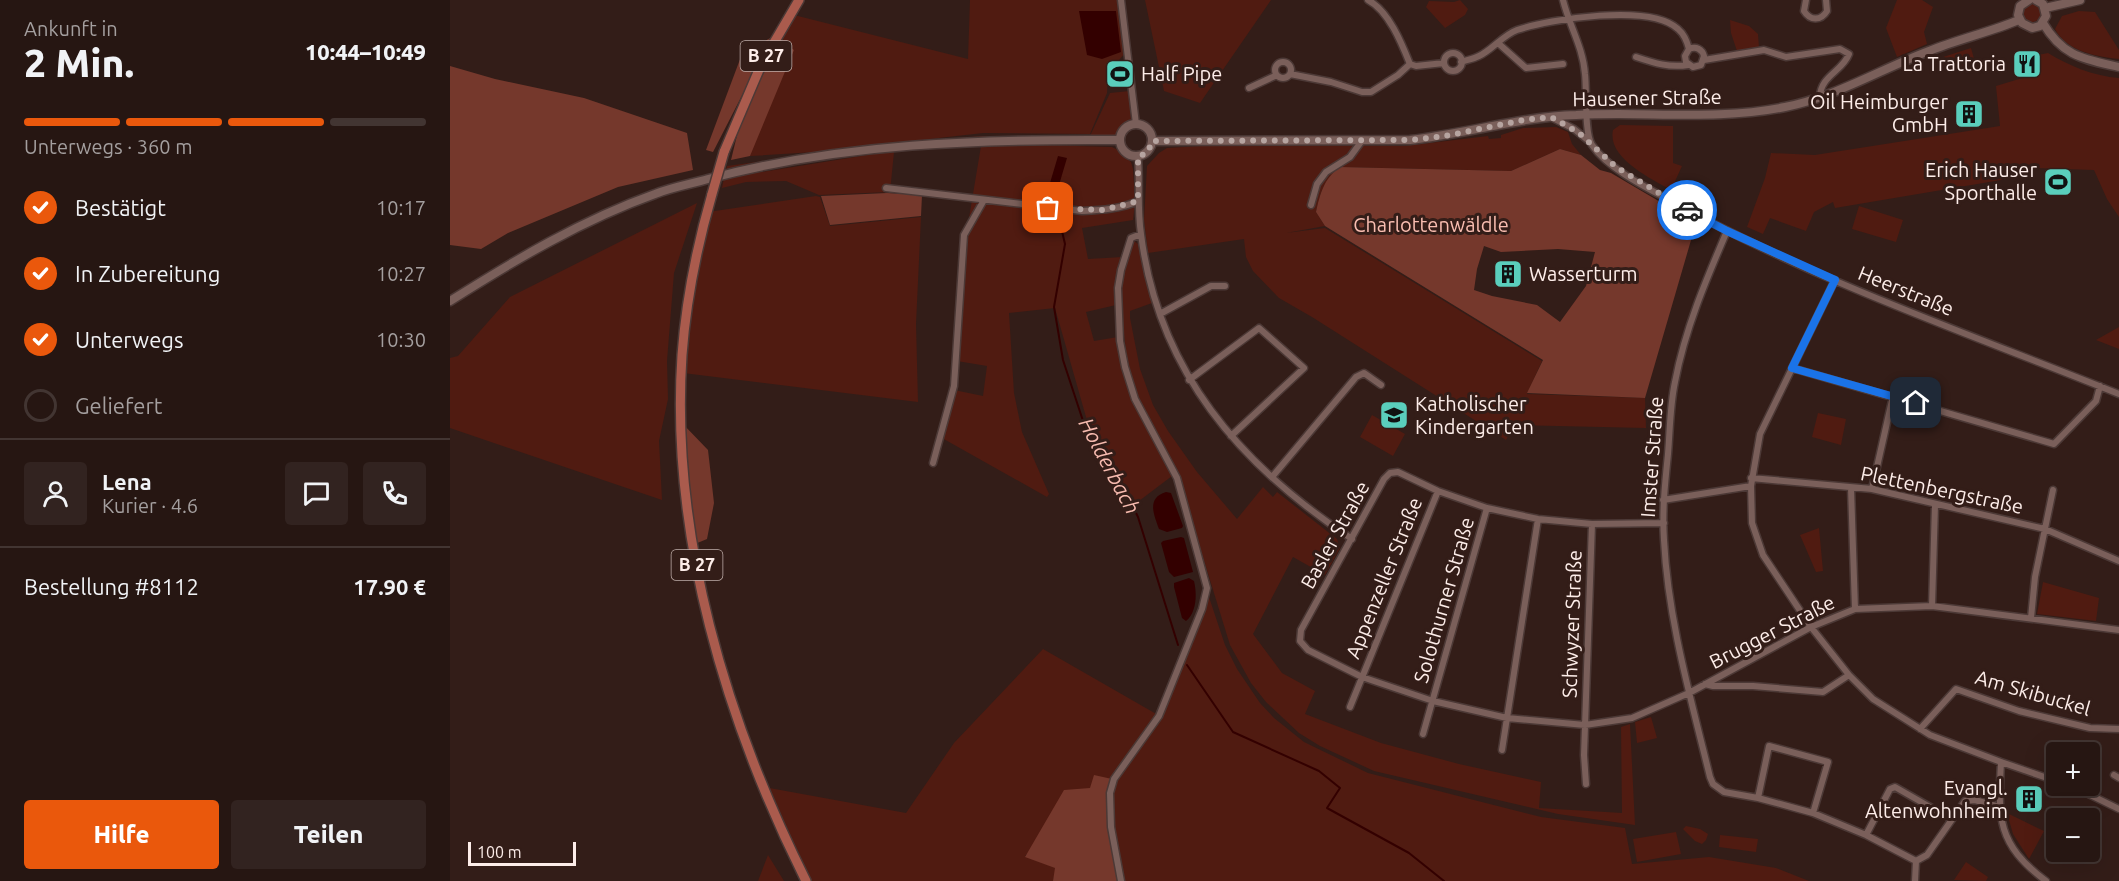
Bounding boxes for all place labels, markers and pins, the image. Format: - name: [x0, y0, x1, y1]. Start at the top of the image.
- restaurant icon: La Trattoria: [2011, 48, 2043, 80]
- place label: La Trattoria: [1903, 52, 2006, 75]
- sports icon: Half Pipe: [1104, 58, 1136, 90]
- place label: Half Pipe: [1141, 62, 1222, 85]
- place label: Oil Heimburger GmbH: [1810, 90, 1948, 136]
- building icon: Oil Heimburger GmbH: [1953, 98, 1985, 130]
- place label: Erich Hauser Sporthalle: [1925, 158, 2037, 204]
- sports icon: Erich Hauser Sporthalle: [2042, 166, 2074, 198]
- pin: [1022, 182, 1073, 233]
- building icon: Wasserturm: [1492, 258, 1524, 290]
- place label: Wasserturm: [1529, 262, 1637, 285]
- pin: [1890, 377, 1941, 428]
- place label: Katholischer Kindergarten: [1415, 392, 1534, 438]
- school or university icon: Katholischer Kindergarten: [1378, 399, 1410, 431]
- place label: Evangl. Altenwohnheim: [1865, 776, 2008, 822]
- building icon: Evangl. Altenwohnheim: [2013, 783, 2045, 815]

